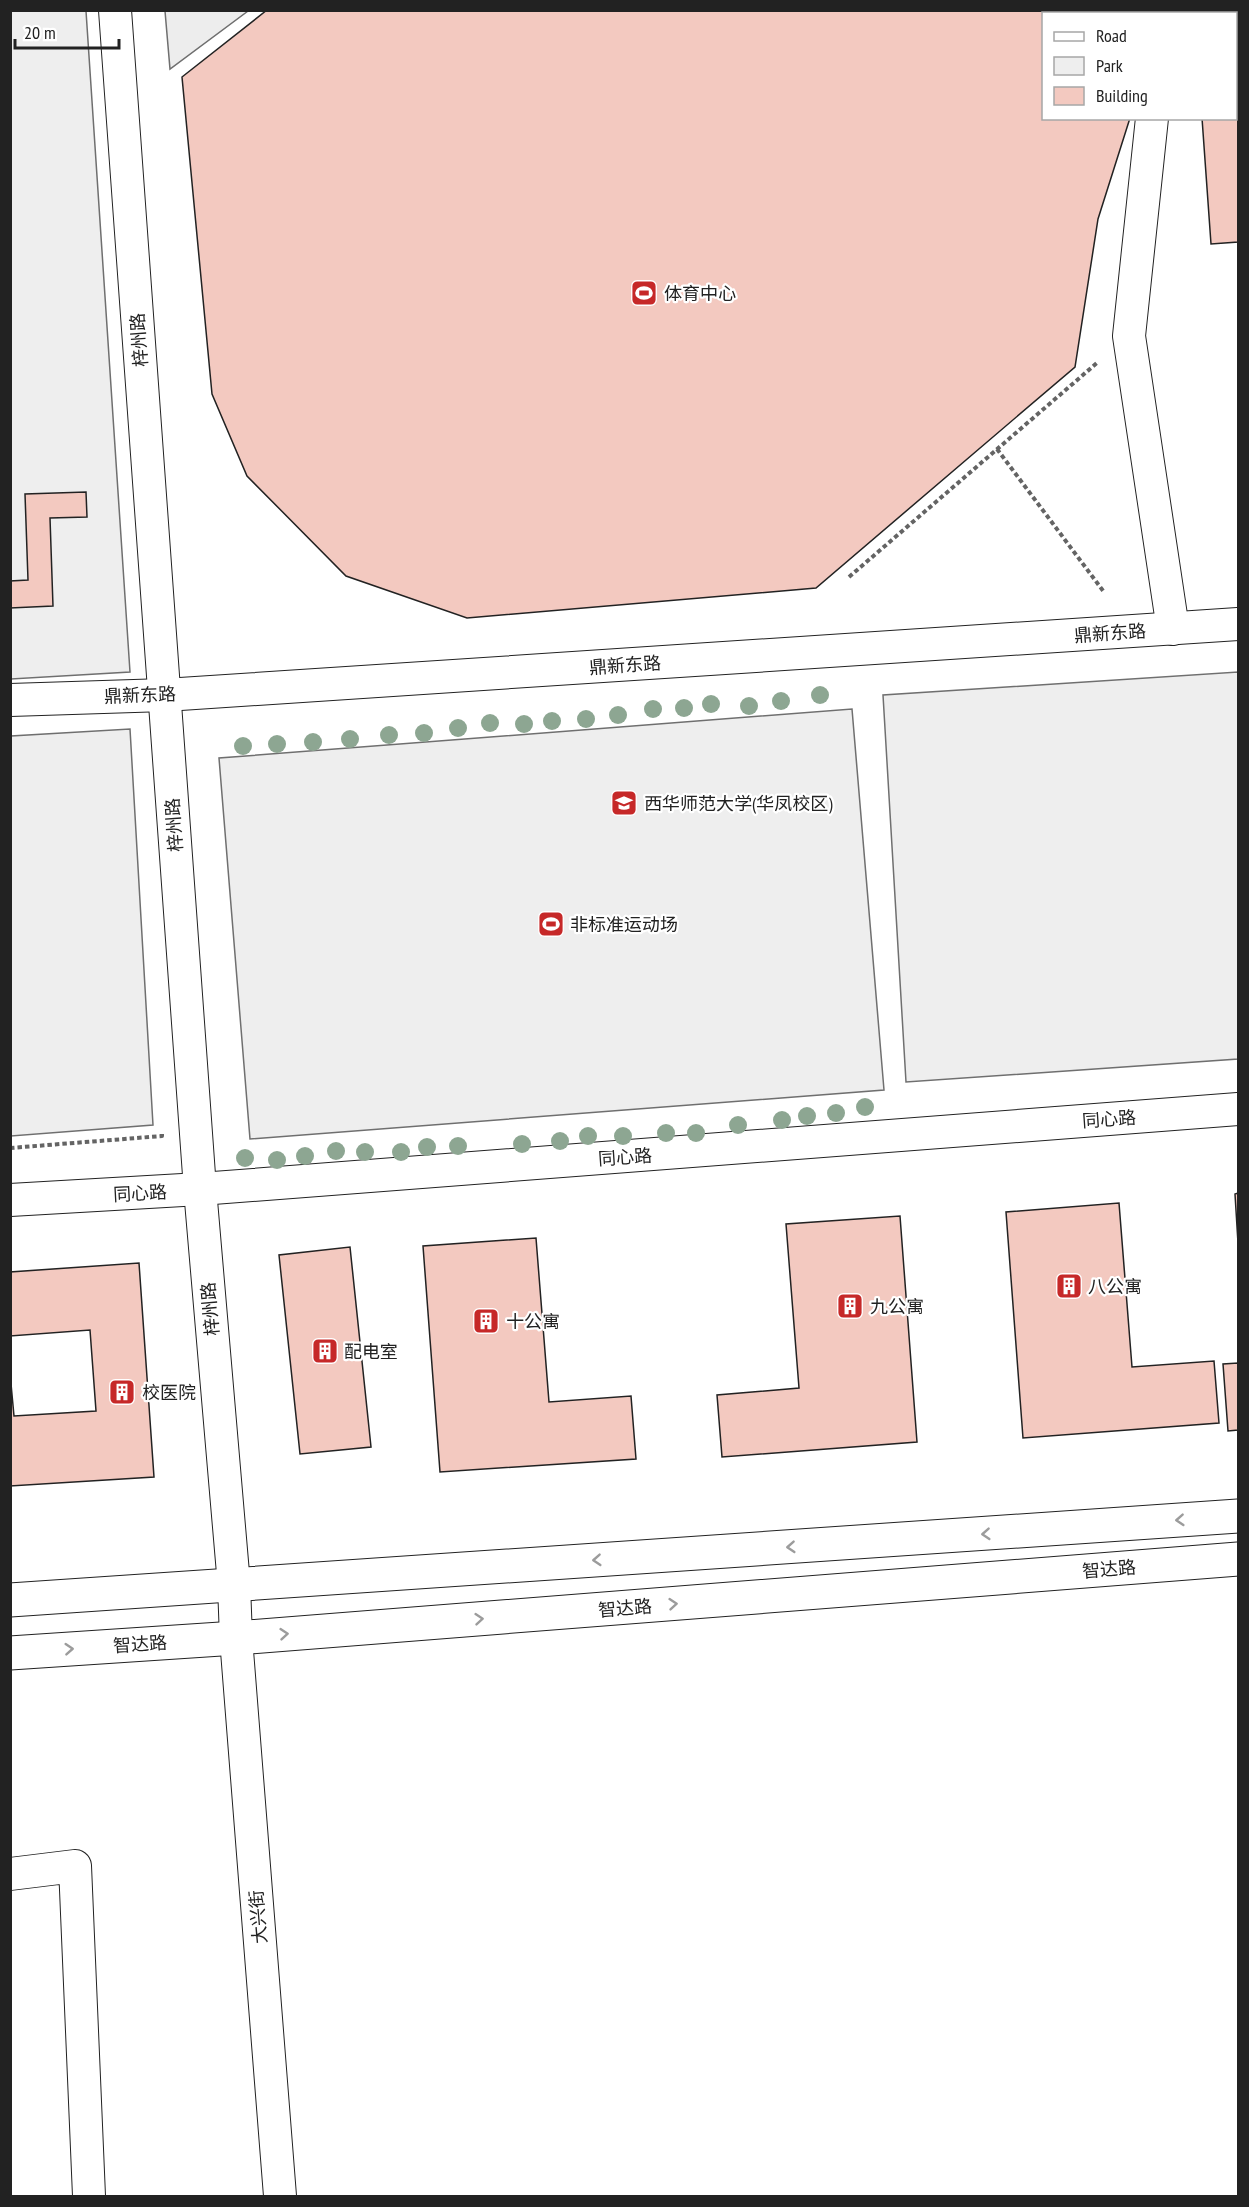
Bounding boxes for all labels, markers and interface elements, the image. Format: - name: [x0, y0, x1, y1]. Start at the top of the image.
- scale bar: [15, 12, 118, 50]
- legend: [1042, 12, 1237, 120]
- text: 20 m: [24, 21, 56, 44]
- text: Road: [1096, 24, 1127, 47]
- text: Park: [1096, 54, 1123, 77]
- text: Building: [1096, 84, 1148, 107]
- sports icon: 体育中心: [629, 278, 659, 308]
- place label: 体育中心: [664, 282, 736, 305]
- street label: 梓州路: [126, 312, 152, 368]
- street label: 鼎新东路: [1073, 619, 1147, 647]
- street label: 鼎新东路: [588, 651, 662, 679]
- street label: 鼎新东路: [104, 682, 176, 708]
- school or university icon: 西华师范大学(华凤校区): [609, 788, 639, 818]
- place label: 西华师范大学(华凤校区): [644, 792, 833, 815]
- street label: 梓州路: [161, 797, 187, 853]
- sports icon: 非标准运动场: [536, 909, 566, 939]
- place label: 非标准运动场: [570, 913, 678, 936]
- street label: 同心路: [1081, 1106, 1137, 1132]
- street label: 同心路: [597, 1144, 653, 1170]
- street label: 同心路: [112, 1180, 168, 1206]
- building icon: 八公寓: [1054, 1271, 1084, 1301]
- place label: 八公寓: [1088, 1275, 1142, 1298]
- street label: 梓州路: [196, 1281, 224, 1337]
- building icon: 九公寓: [835, 1291, 865, 1321]
- place label: 九公寓: [870, 1295, 924, 1318]
- building icon: 十公寓: [471, 1306, 501, 1336]
- place label: 十公寓: [506, 1310, 560, 1333]
- building icon: 配电室: [310, 1336, 340, 1366]
- place label: 配电室: [344, 1340, 398, 1363]
- building icon: 校医院: [107, 1377, 137, 1407]
- place label: 校医院: [142, 1381, 196, 1404]
- one-way arrow: [1176, 1514, 1185, 1527]
- one-way arrow: [981, 1527, 990, 1540]
- one-way arrow: [787, 1540, 796, 1553]
- one-way arrow: [592, 1554, 601, 1567]
- street label: 智达路: [1081, 1555, 1137, 1583]
- street label: 智达路: [597, 1594, 653, 1622]
- one-way arrow: [669, 1598, 678, 1611]
- one-way arrow: [474, 1613, 483, 1626]
- one-way arrow: [280, 1628, 289, 1641]
- street label: 智达路: [112, 1631, 168, 1657]
- one-way arrow: [64, 1643, 73, 1656]
- street label: 大兴街: [244, 1889, 272, 1945]

